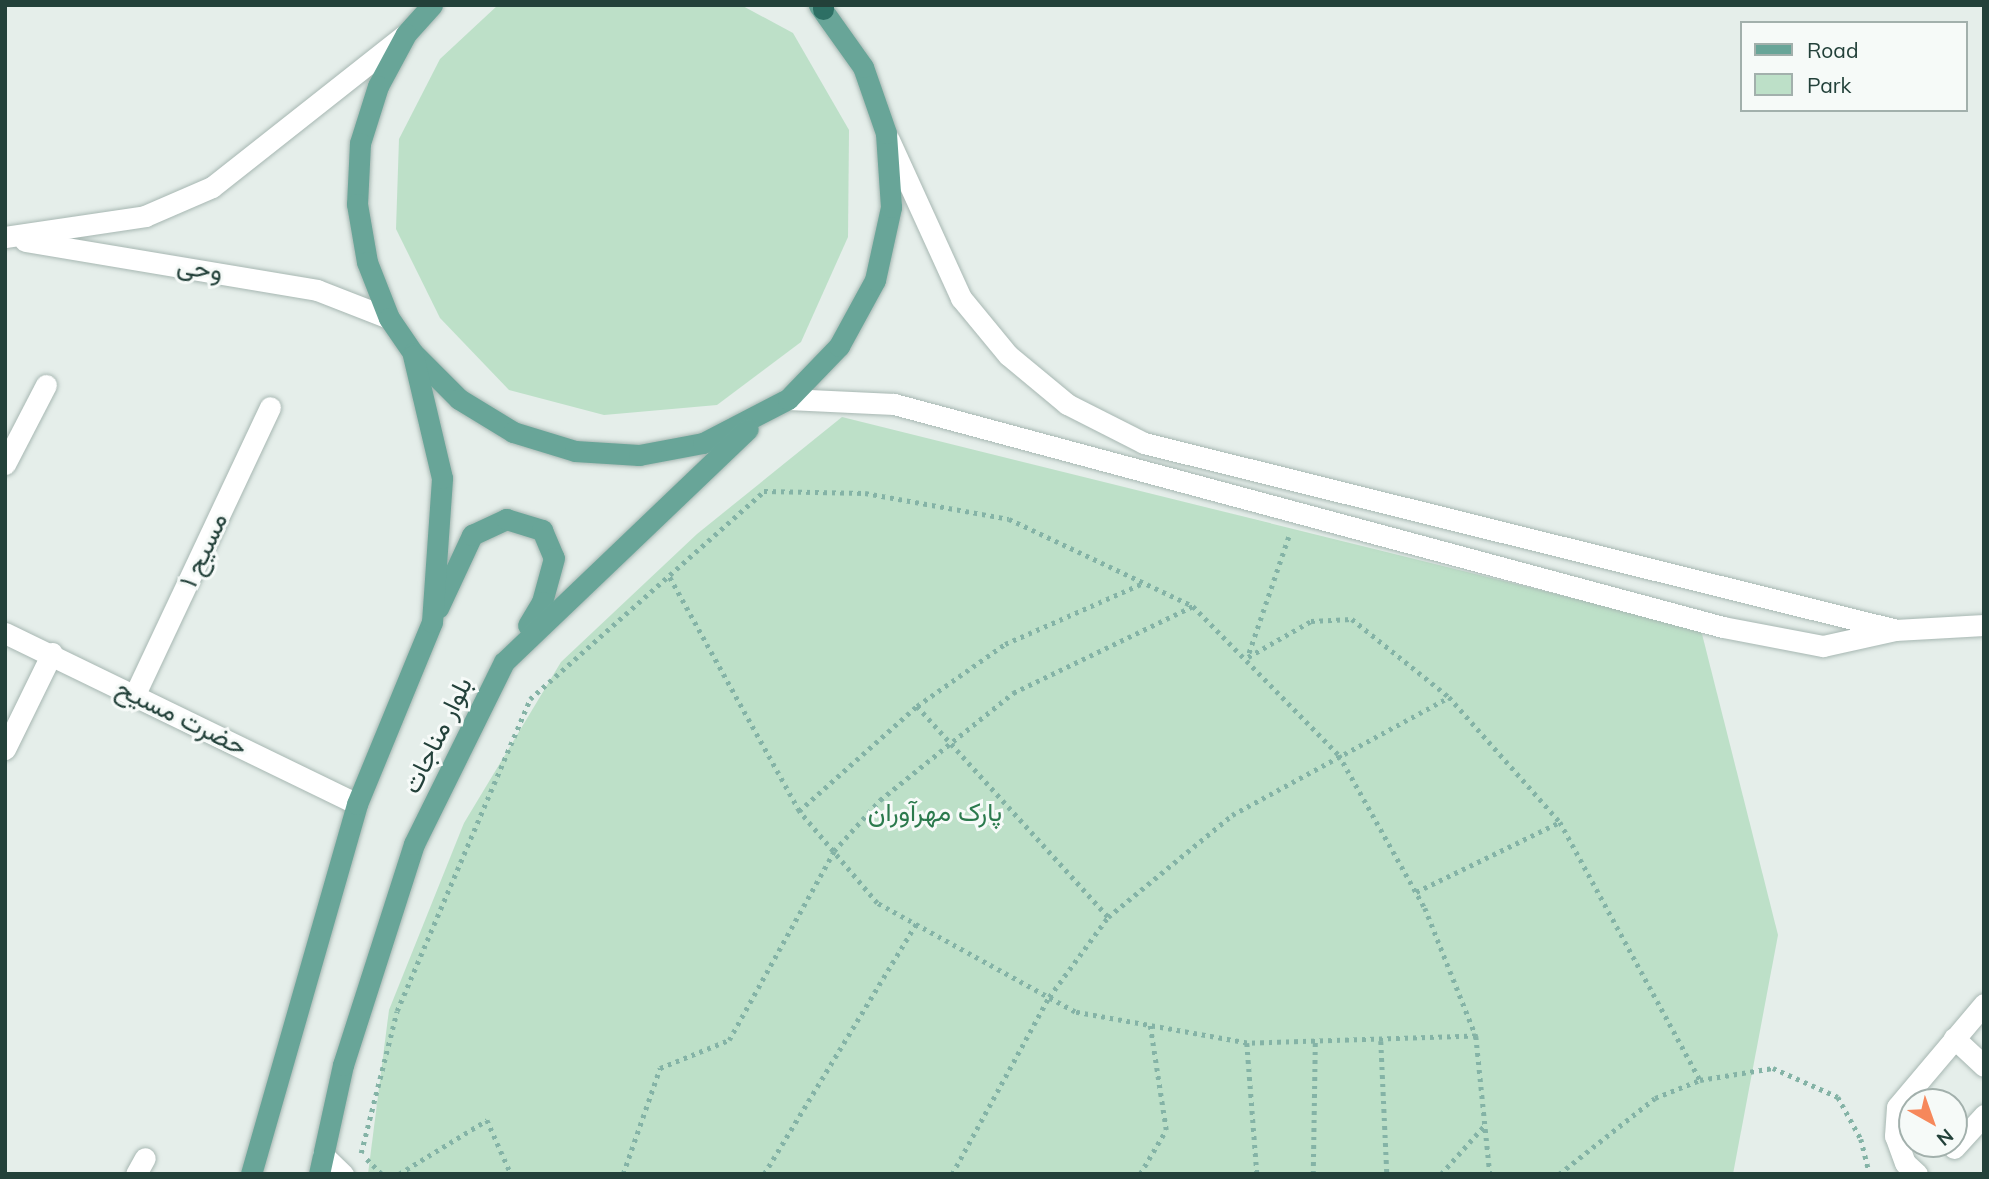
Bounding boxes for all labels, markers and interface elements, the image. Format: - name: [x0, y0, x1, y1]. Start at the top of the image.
- legend: [1741, 21, 1968, 112]
- text: Road: [1807, 37, 1858, 63]
- text: Park: [1807, 72, 1851, 98]
- street label: وحی: [175, 249, 225, 287]
- street label: مسیح ۱: [172, 508, 234, 592]
- street label: حضرت مسیح: [111, 672, 253, 762]
- street label: بلوار مناجات: [395, 672, 479, 798]
- park label: پارک مهرآوران: [868, 796, 1002, 828]
- north arrow: [1898, 1088, 1968, 1158]
- text: N: [1932, 1124, 1958, 1151]

